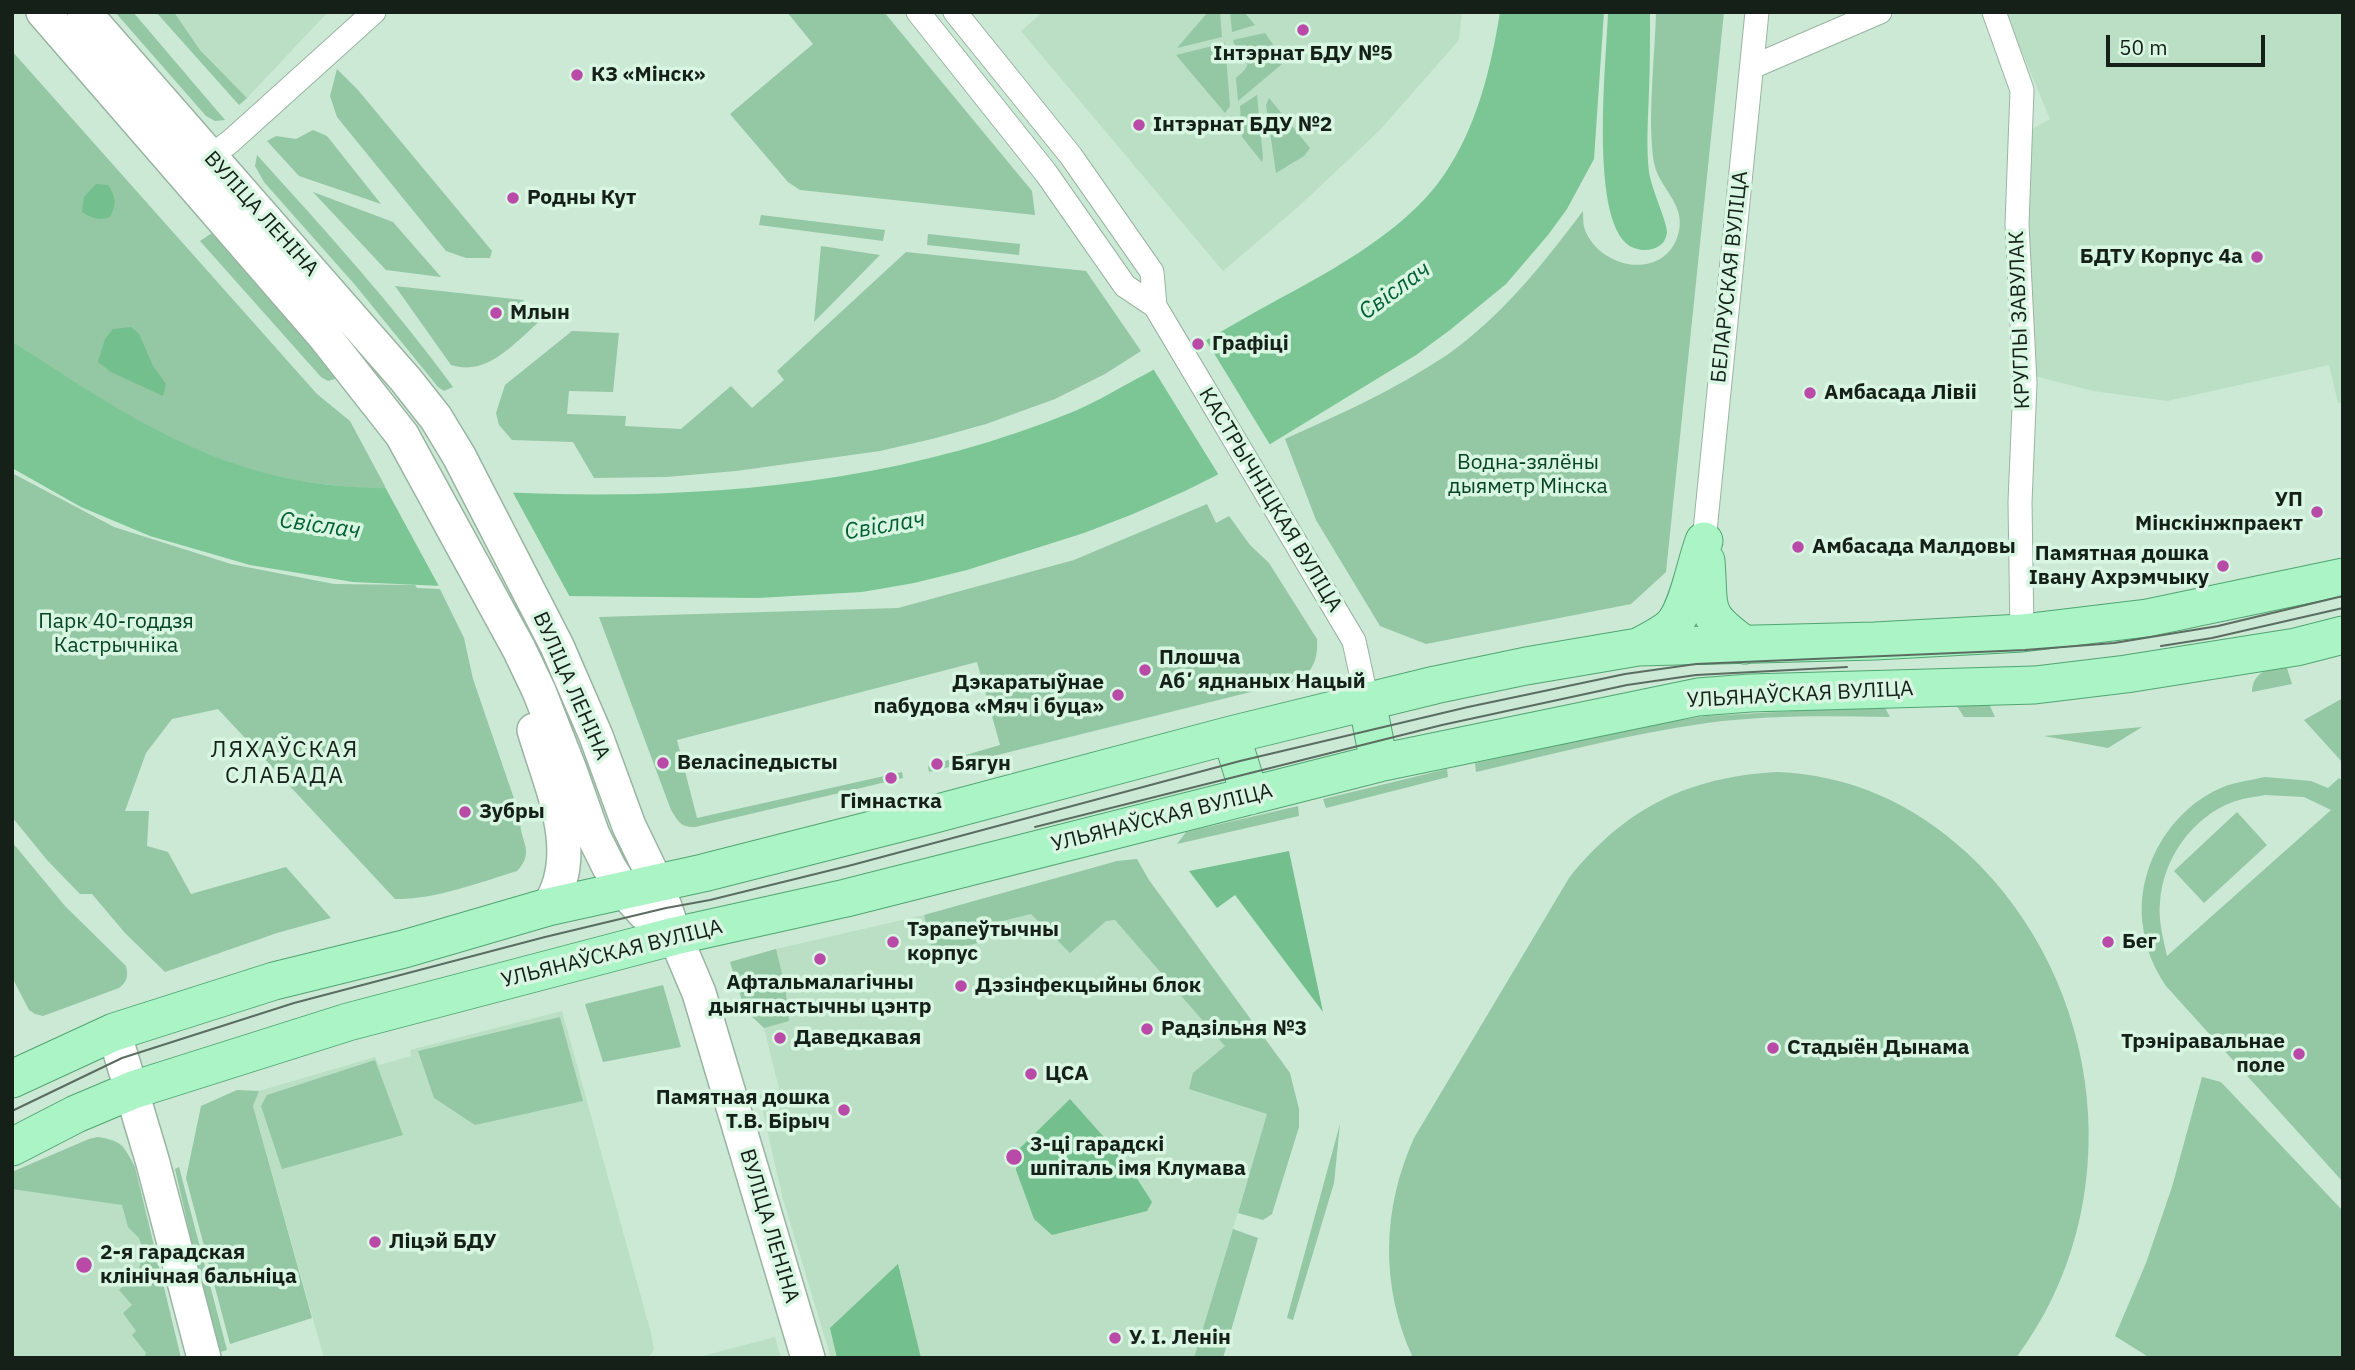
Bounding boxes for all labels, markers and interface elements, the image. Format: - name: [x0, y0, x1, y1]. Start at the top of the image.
- scale bar: [2110, 21, 2269, 65]
- marker: Інтэрнат БДУ №5: [1295, 22, 1311, 38]
- text: 50 m: [2119, 33, 2168, 61]
- place label: Інтэрнат БДУ №5: [1213, 41, 1393, 67]
- place label: КЗ «Мінск»: [591, 62, 706, 88]
- marker: КЗ «Мінск»: [569, 67, 585, 83]
- place label: Інтэрнат БДУ №2: [1153, 112, 1332, 138]
- marker: Інтэрнат БДУ №2: [1131, 117, 1147, 133]
- street label: ВУЛІЦА ЛЕНІНА: [198, 146, 324, 282]
- street label: БЕЛАРУСКАЯ ВУЛІЦА: [1706, 170, 1754, 384]
- place label: Родны Кут: [527, 185, 636, 211]
- marker: Родны Кут: [505, 190, 521, 206]
- street label: КРУГЛЫ ЗАВУЛАК: [2004, 230, 2036, 410]
- place label: БДТУ Корпус 4а: [2080, 244, 2243, 270]
- marker: БДТУ Корпус 4а: [2249, 249, 2265, 265]
- water label: Свіслач: [1354, 256, 1436, 326]
- place label: Млын: [510, 300, 570, 326]
- marker: Млын: [488, 305, 504, 321]
- place label: Графіці: [1212, 331, 1289, 357]
- marker: Графіці: [1190, 336, 1206, 352]
- place label: Амбасада Лівіі: [1824, 380, 1977, 406]
- street label: КАСТРЫЧНІЦКАЯ ВУЛІЦА: [1193, 383, 1347, 617]
- marker: Амбасада Лівіі: [1802, 385, 1818, 401]
- park label: Водна-зялёны дыяметр Мінска: [1448, 450, 1608, 500]
- place label: УП Мінскінжпраект: [2135, 487, 2303, 537]
- marker: УП Мінскінжпраект: [2309, 504, 2325, 520]
- water label: Свіслач: [843, 505, 927, 547]
- water label: Свіслач: [278, 507, 362, 545]
- place label: Амбасада Малдовы: [1812, 534, 2016, 560]
- marker: Амбасада Малдовы: [1790, 539, 1806, 555]
- place label: Памятная дошка Івану Ахрэмчыку: [2029, 541, 2209, 591]
- marker: Памятная дошка Івану Ахрэмчыку: [2215, 558, 2231, 574]
- street label: ВУЛІЦА ЛЕНІНА: [527, 608, 615, 764]
- park label: Парк 40-годдзя Кастрычніка: [38, 609, 194, 659]
- place label: Плошча Абʼяднаных Нацый: [1159, 645, 1366, 695]
- marker: Плошча Абʼяднаных Нацый: [1137, 662, 1153, 678]
- place label: Дэкаратыўнае пабудова «Мяч і буца»: [873, 670, 1104, 720]
- street label: УЛЬЯНАЎСКАЯ ВУЛІЦА: [1686, 676, 1914, 714]
- marker: Дэкаратыўнае пабудова «Мяч і буца»: [1110, 687, 1126, 703]
- district label: ЛЯХАЎСКАЯ СЛАБАДА: [212, 736, 358, 790]
- place label: Веласіпедысты: [677, 750, 838, 776]
- place label: Бягун: [951, 751, 1011, 777]
- marker: Веласіпедысты: [655, 755, 671, 771]
- marker: Бягун: [929, 756, 945, 772]
- marker: Гімнастка: [883, 770, 899, 786]
- street label: УЛЬЯНАЎСКАЯ ВУЛІЦА: [1049, 778, 1275, 858]
- place label: Гімнастка: [840, 789, 942, 815]
- place label: Зубры: [479, 799, 545, 825]
- marker: Зубры: [457, 804, 473, 820]
- street label: УЛЬЯНАЎСКАЯ ВУЛІЦА: [499, 914, 725, 994]
- place label: Тэрапеўтычны корпус: [907, 917, 1059, 967]
- place label: Бег: [2122, 929, 2157, 955]
- marker: Тэрапеўтычны корпус: [885, 934, 901, 950]
- marker: Бег: [2100, 934, 2116, 950]
- marker: Афтальмалагічны дыягнастычны цэнтр: [812, 951, 828, 967]
- place label: Афтальмалагічны дыягнастычны цэнтр: [708, 970, 932, 1020]
- place label: Дэзінфекцыйны блок: [975, 973, 1201, 999]
- marker: Дэзінфекцыйны блок: [953, 978, 969, 994]
- place label: Радзільня №3: [1161, 1016, 1307, 1042]
- marker: Радзільня №3: [1139, 1021, 1155, 1037]
- place label: Даведкавая: [794, 1025, 921, 1051]
- place label: Трэніравальнае поле: [2121, 1029, 2285, 1079]
- marker: Даведкавая: [772, 1030, 788, 1046]
- place label: Стадыён Дынама: [1787, 1035, 1969, 1061]
- marker: Стадыён Дынама: [1765, 1040, 1781, 1056]
- marker: Трэніравальнае поле: [2291, 1046, 2307, 1062]
- place label: ЦСА: [1045, 1061, 1089, 1087]
- marker: ЦСА: [1023, 1066, 1039, 1082]
- place label: Памятная дошка Т.В. Бірыч: [656, 1085, 830, 1135]
- marker: Памятная дошка Т.В. Бірыч: [836, 1102, 852, 1118]
- place label: 3-ці гарадскі шпіталь імя Клумава: [1030, 1132, 1246, 1182]
- street label: ВУЛІЦА ЛЕНІНА: [734, 1146, 804, 1306]
- marker: 3-ці гарадскі шпіталь імя Клумава: [1004, 1147, 1024, 1167]
- place label: Ліцэй БДУ: [389, 1229, 496, 1255]
- marker: Ліцэй БДУ: [367, 1234, 383, 1250]
- place label: 2-я гарадская клінічная бальніца: [100, 1240, 297, 1290]
- marker: 2-я гарадская клінічная бальніца: [74, 1255, 94, 1275]
- place label: У. І. Ленін: [1129, 1325, 1231, 1351]
- marker: У. І. Ленін: [1107, 1330, 1123, 1346]

